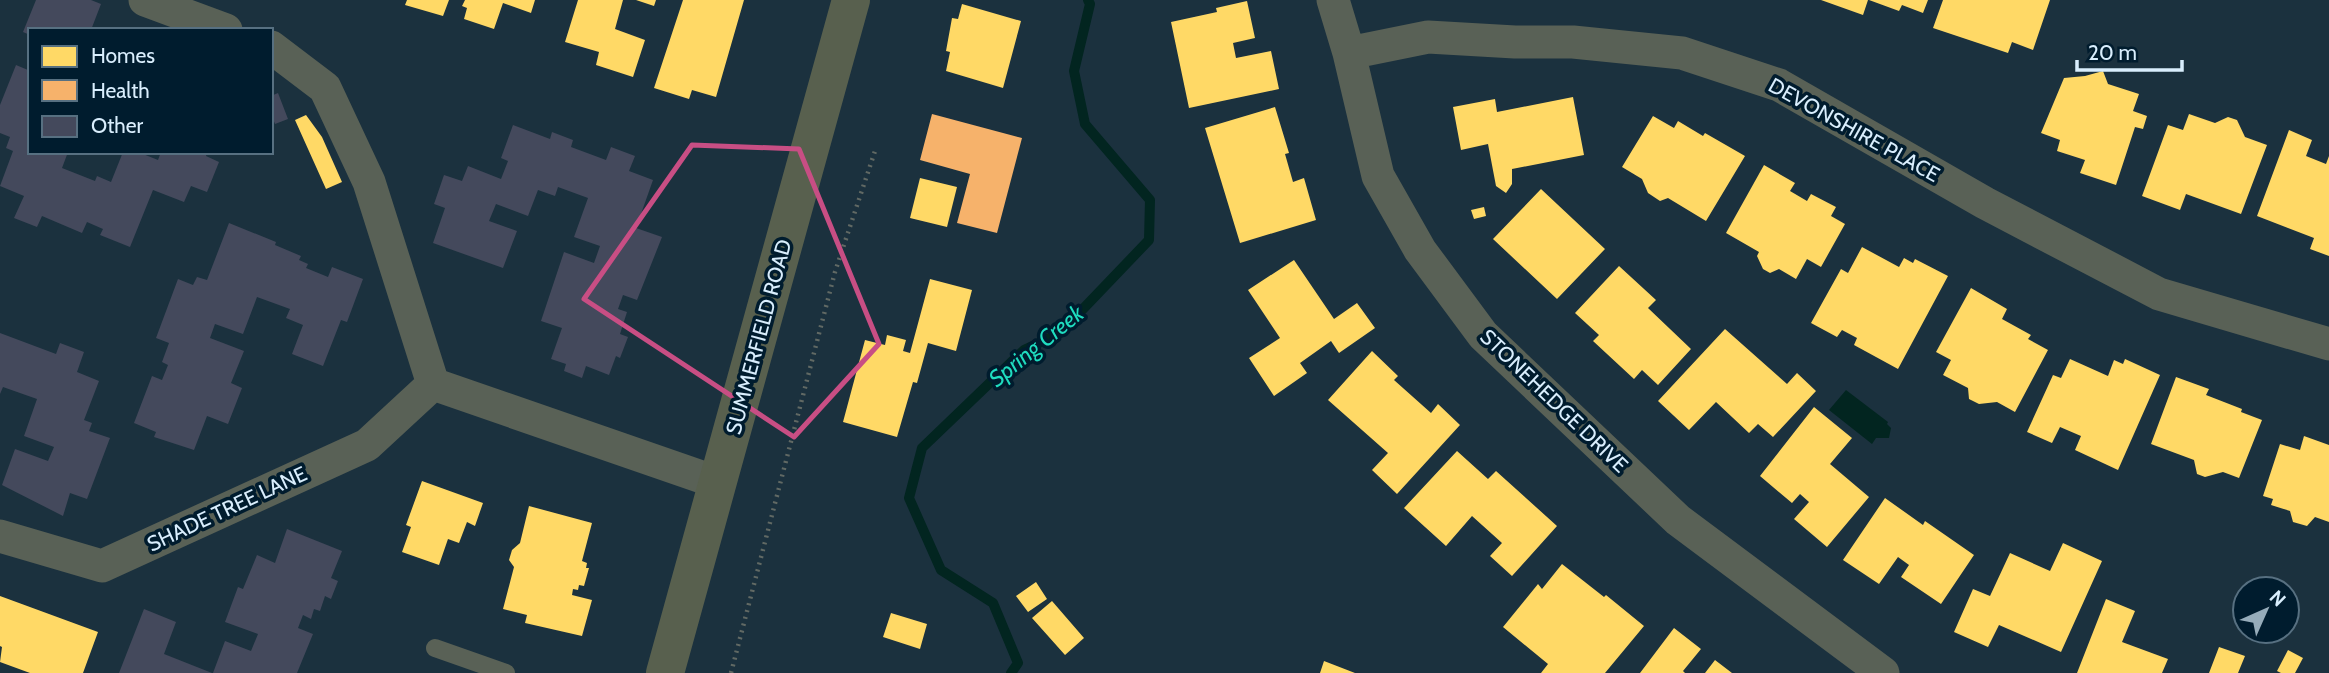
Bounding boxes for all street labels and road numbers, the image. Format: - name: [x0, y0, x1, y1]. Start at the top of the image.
- street label: DEVONSHIRE PLACE: [1764, 72, 1944, 187]
- street label: SUMMERFIELD ROAD: [720, 237, 797, 437]
- street label: STONEHEDGE DRIVE: [1475, 324, 1633, 478]
- street label: SHADE TREE LANE: [143, 461, 311, 557]

